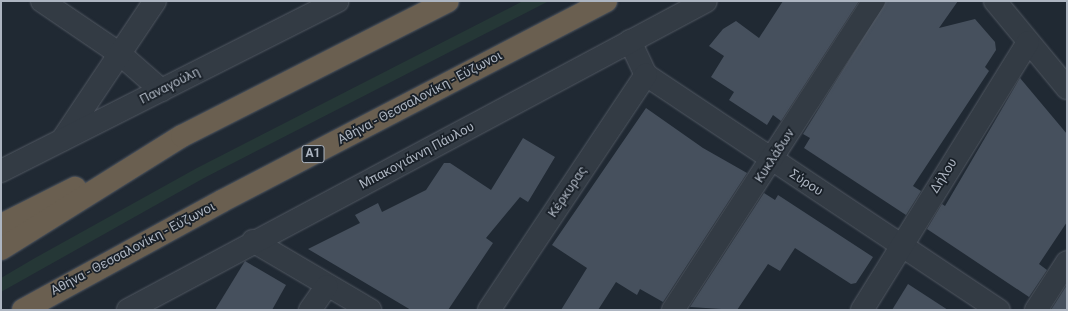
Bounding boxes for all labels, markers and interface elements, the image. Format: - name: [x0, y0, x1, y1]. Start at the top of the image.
- street label: Αθήνα - Θεσσαλονίκη - Εύζωνοι: [335, 48, 505, 148]
- street label: Παναγούλη: [137, 64, 203, 108]
- street label: Μπακογιάννη Πάυλου: [357, 119, 477, 193]
- street label: Κυκλάδων: [752, 126, 798, 186]
- road number: Α1: [301, 144, 325, 164]
- street label: Δήλου: [927, 156, 961, 196]
- street label: Κέρκυρας: [545, 163, 591, 221]
- street label: Σύρου: [786, 167, 826, 199]
- street label: Αθήνα - Θεσσαλονίκη - Εύζωνοι: [48, 199, 218, 299]

